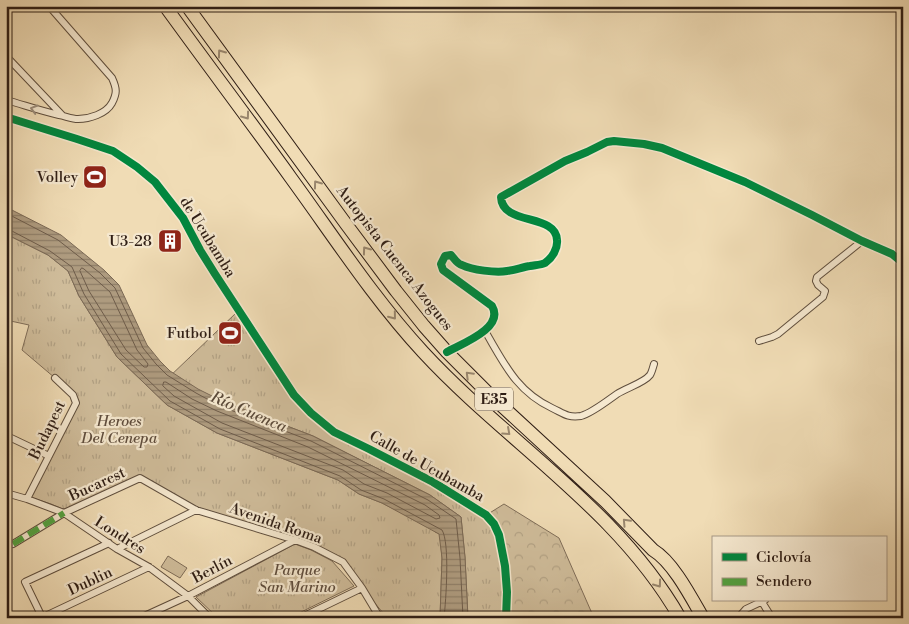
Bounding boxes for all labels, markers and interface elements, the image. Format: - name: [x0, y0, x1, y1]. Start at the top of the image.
- one-way arrow: [218, 49, 227, 59]
- one-way arrow: [31, 104, 39, 114]
- one-way arrow: [240, 110, 248, 119]
- sports icon: Volley: [82, 164, 108, 190]
- place label: Volley: [35, 168, 79, 187]
- one-way arrow: [314, 181, 324, 190]
- street label: Autopista Cuenca Azogues: [331, 181, 457, 335]
- street label: de Ucubamba: [175, 193, 240, 281]
- building icon: U3-28: [157, 228, 183, 254]
- place label: U3-28: [109, 232, 152, 251]
- one-way arrow: [363, 247, 371, 256]
- one-way arrow: [387, 310, 395, 319]
- sports icon: Futbol: [217, 320, 243, 346]
- place label: Futbol: [167, 324, 213, 343]
- one-way arrow: [466, 371, 475, 380]
- water label: Río Cuenca: [207, 387, 290, 437]
- road number: E35: [475, 388, 513, 410]
- street label: Budapest: [25, 397, 70, 464]
- park label: Heroes Del Cenepa: [80, 412, 158, 448]
- one-way arrow: [502, 426, 511, 435]
- street label: Calle de Ucubamba: [366, 427, 488, 506]
- street label: Bucarest: [65, 463, 129, 506]
- street label: Avenida Roma: [226, 498, 325, 548]
- street label: Londres: [91, 512, 149, 558]
- one-way arrow: [623, 518, 632, 527]
- legend: [712, 536, 886, 602]
- text: Ciclovía: [756, 548, 812, 567]
- street label: Berlín: [188, 551, 236, 588]
- park label: Parque San Marino: [258, 561, 336, 597]
- street label: Dublin: [65, 563, 116, 600]
- text: Sendero: [756, 572, 812, 591]
- one-way arrow: [652, 578, 661, 588]

